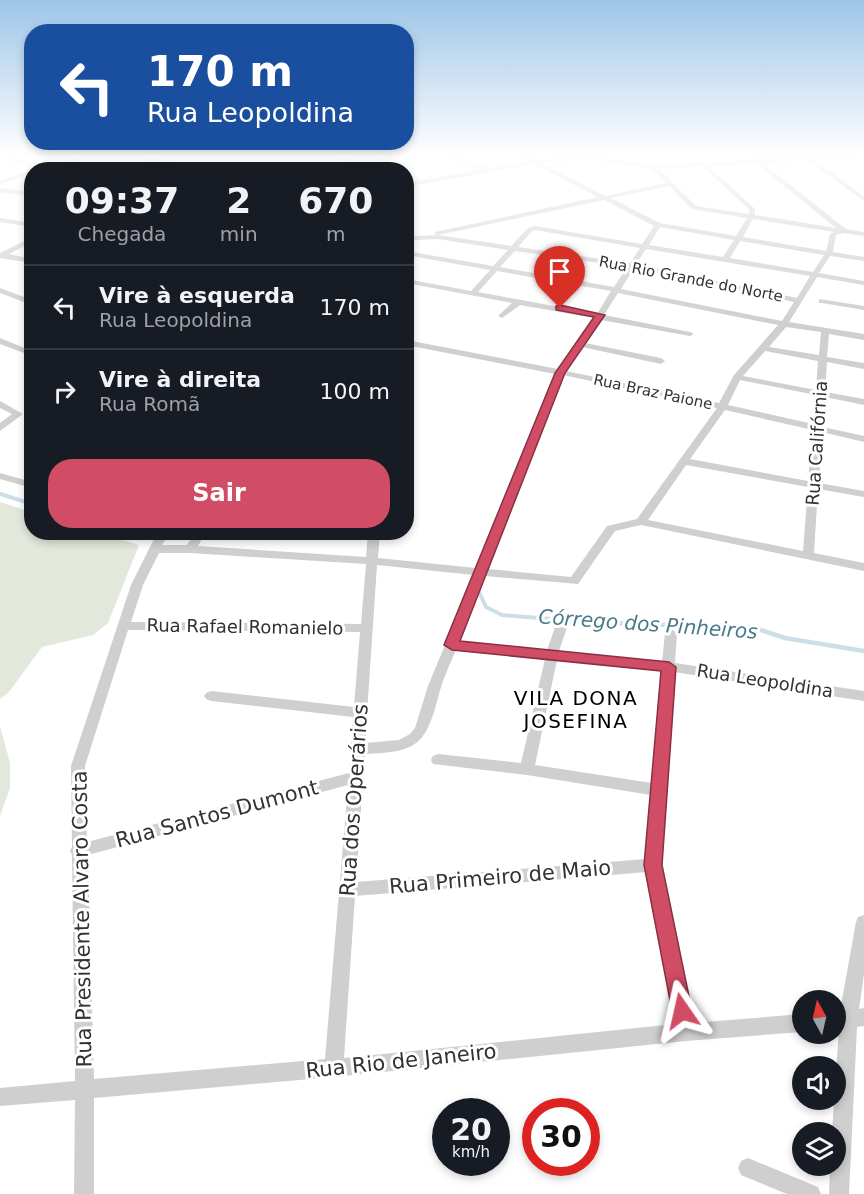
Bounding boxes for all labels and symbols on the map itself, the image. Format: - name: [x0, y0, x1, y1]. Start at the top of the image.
- pin: [534, 246, 585, 308]
- street label: Rua Rio Grande do Norte: [598, 252, 784, 306]
- street label: Rua Braz Paione: [592, 371, 714, 413]
- street label: Rua Califórnia: [802, 380, 831, 506]
- water label: Córrego dos Pinheiros: [538, 604, 758, 644]
- street label: Rua Rafael Romanielo: [146, 614, 344, 639]
- street label: Rua Leopoldina: [695, 659, 835, 702]
- district label: VILA DONA JOSEFINA: [514, 686, 638, 733]
- street label: Rua dos Operários: [335, 703, 373, 897]
- street label: Rua Presidente Alvaro Costa: [67, 770, 97, 1068]
- street label: Rua Santos Dumont: [113, 775, 321, 853]
- street label: Rua Primeiro de Maio: [388, 855, 612, 899]
- position arrow: [650, 979, 714, 1043]
- north arrow: [792, 990, 846, 1044]
- street label: Rua Rio de Janeiro: [305, 1039, 497, 1083]
- speed limit sign: 30: [522, 1098, 600, 1176]

